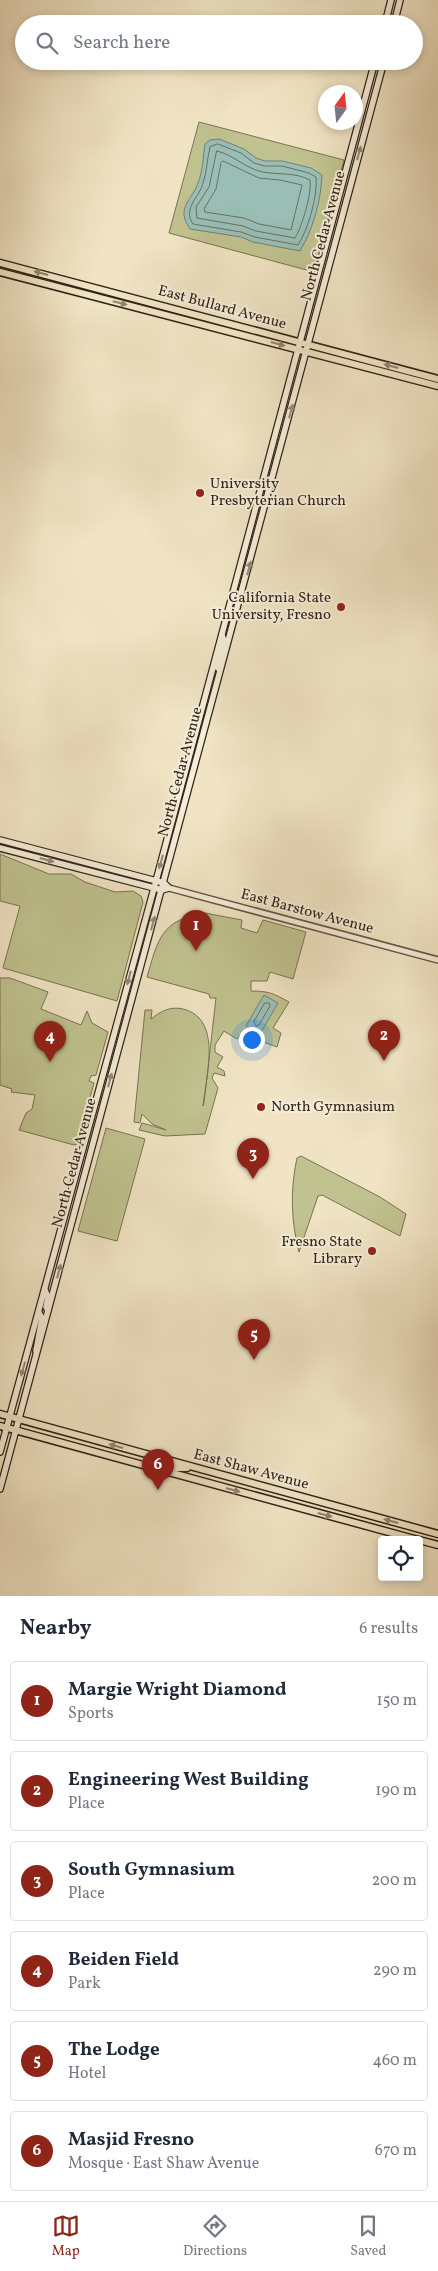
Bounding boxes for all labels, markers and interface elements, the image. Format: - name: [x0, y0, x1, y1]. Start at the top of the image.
- search box: [15, 15, 423, 70]
- icon: search: [33, 29, 61, 57]
- text: Search here: [73, 30, 170, 56]
- north arrow: [318, 85, 363, 130]
- one-way arrow: [356, 145, 364, 160]
- street label: North Cedar Avenue: [297, 169, 351, 303]
- one-way arrow: [33, 269, 48, 277]
- street label: East Bullard Avenue: [155, 281, 289, 335]
- one-way arrow: [113, 299, 128, 307]
- one-way arrow: [270, 340, 285, 348]
- one-way arrow: [383, 362, 398, 370]
- one-way arrow: [287, 404, 295, 419]
- place label: University Presbyterian Church: [210, 474, 346, 512]
- marker: University Presbyterian Church: [194, 487, 206, 499]
- one-way arrow: [245, 561, 253, 576]
- place label: California State University, Fresno: [212, 588, 331, 626]
- marker: California State University, Fresno: [335, 601, 347, 613]
- street label: North Cedar Avenue: [154, 705, 208, 839]
- one-way arrow: [157, 855, 165, 870]
- one-way arrow: [40, 856, 55, 864]
- street label: East Barstow Avenue: [238, 884, 376, 940]
- pin: 1: [180, 910, 212, 951]
- one-way arrow: [149, 916, 157, 931]
- one-way arrow: [125, 971, 133, 986]
- pin: 2: [368, 1020, 400, 1061]
- pin: 4: [34, 1021, 66, 1062]
- your location: [239, 1027, 265, 1053]
- one-way arrow: [107, 1073, 115, 1088]
- street label: North Cedar Avenue: [48, 1096, 102, 1230]
- place label: North Gymnasium: [271, 1097, 395, 1118]
- marker: North Gymnasium: [255, 1101, 267, 1113]
- pin: 3: [237, 1138, 269, 1179]
- place label: Fresno State Library: [281, 1232, 362, 1270]
- marker: Fresno State Library: [366, 1245, 378, 1257]
- one-way arrow: [55, 1264, 63, 1279]
- pin: 5: [238, 1319, 270, 1360]
- one-way arrow: [18, 1362, 26, 1377]
- one-way arrow: [108, 1442, 123, 1450]
- street label: East Shaw Avenue: [191, 1445, 311, 1495]
- pin: 6: [142, 1449, 174, 1490]
- one-way arrow: [225, 1486, 240, 1494]
- one-way arrow: [318, 1511, 333, 1519]
- one-way arrow: [383, 1517, 398, 1525]
- map controls: [378, 1536, 423, 1581]
- button: locate: [378, 1536, 423, 1581]
- text: Nearby: [20, 1614, 91, 1643]
- text: 6 results: [359, 1618, 418, 1640]
- text: Margie Wright Diamond: [68, 1677, 287, 1703]
- text: 1: [34, 1690, 40, 1712]
- text: 150 m: [376, 1690, 417, 1712]
- text: Sports: [68, 1703, 114, 1725]
- text: Engineering West Building: [68, 1767, 309, 1793]
- text: 2: [33, 1780, 41, 1802]
- text: 190 m: [375, 1780, 417, 1802]
- text: Place: [68, 1793, 105, 1815]
- text: South Gymnasium: [68, 1857, 235, 1883]
- text: 3: [33, 1870, 41, 1892]
- text: 200 m: [372, 1870, 417, 1892]
- text: Place: [68, 1883, 105, 1905]
- text: Beiden Field: [68, 1947, 179, 1973]
- text: 4: [32, 1960, 42, 1982]
- text: 290 m: [373, 1960, 417, 1982]
- text: Park: [68, 1973, 101, 1995]
- text: The Lodge: [68, 2037, 160, 2063]
- text: 5: [33, 2050, 41, 2072]
- text: 460 m: [373, 2050, 417, 2072]
- text: Hotel: [68, 2063, 106, 2085]
- text: Masjid Fresno: [68, 2127, 194, 2153]
- text: 6: [33, 2140, 41, 2162]
- text: 670 m: [375, 2140, 417, 2162]
- text: Mosque · East Shaw Avenue: [68, 2153, 259, 2175]
- tab: Map: [52, 2212, 80, 2261]
- tab: Directions: [183, 2212, 247, 2261]
- tab: Saved: [350, 2212, 386, 2261]

